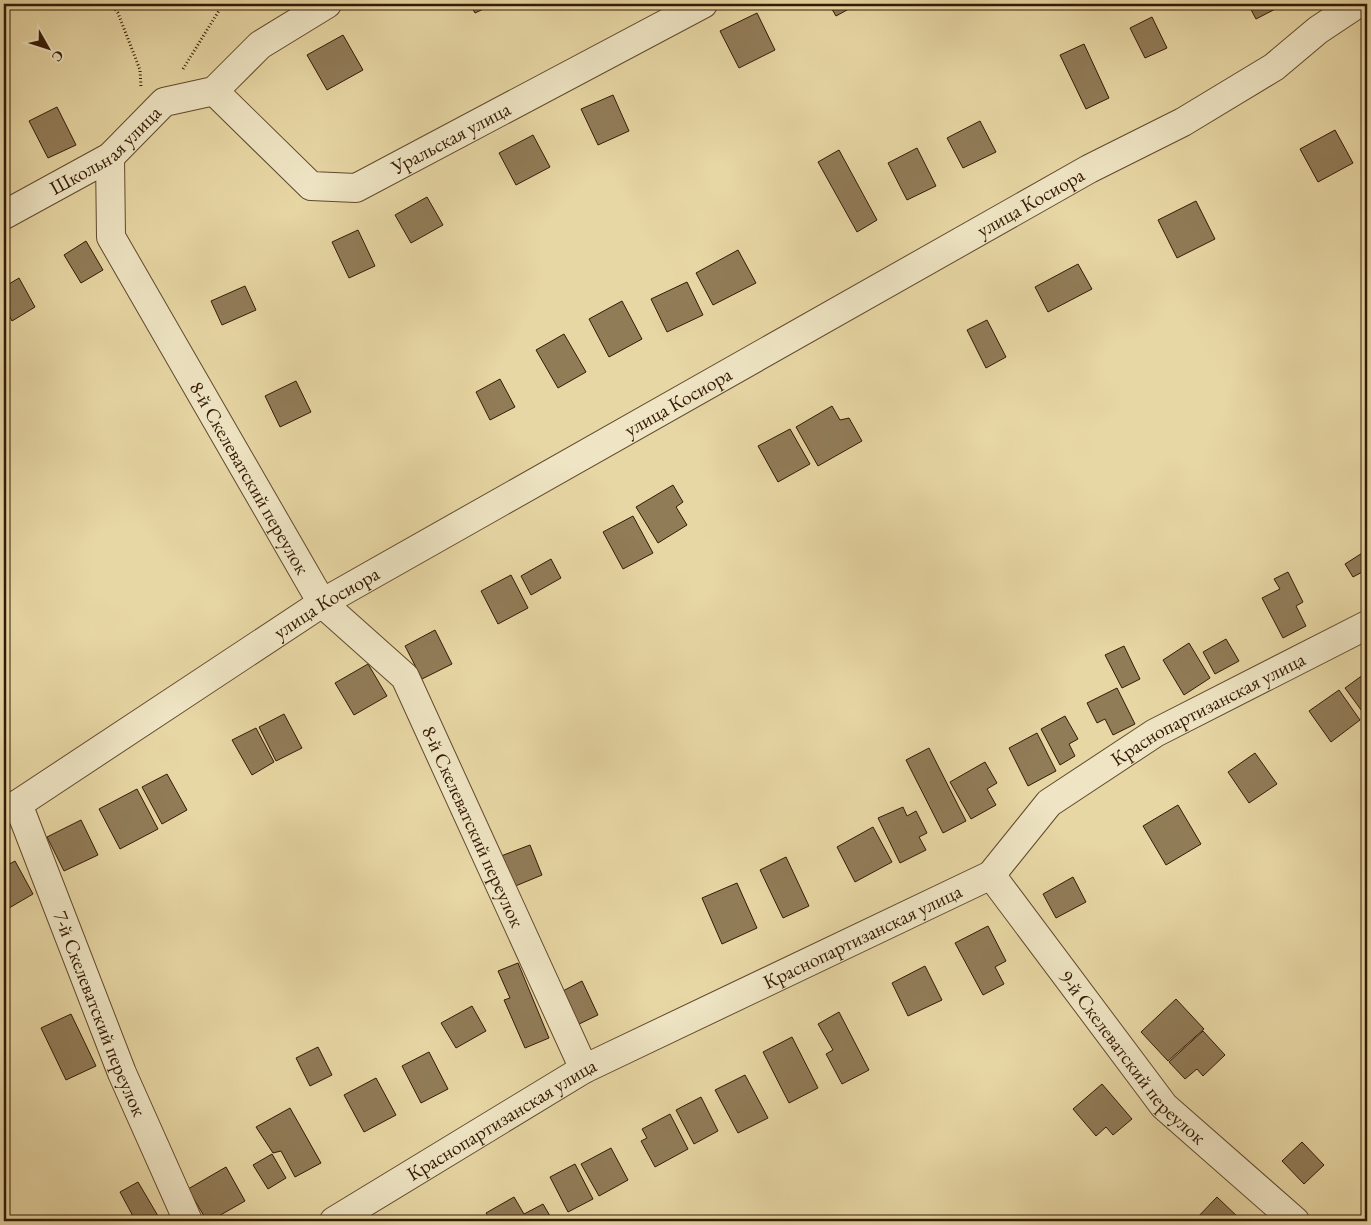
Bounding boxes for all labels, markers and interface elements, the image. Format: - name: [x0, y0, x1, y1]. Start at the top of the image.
- north arrow: [22, 22, 72, 72]
- text: С: [48, 47, 68, 66]
- street label: Уральская улица: [386, 96, 515, 181]
- street label: Школьная улица: [45, 100, 167, 201]
- street label: улица Косиора: [972, 161, 1089, 243]
- street label: улица Косиора: [619, 361, 736, 442]
- street label: 8-й Скелеватский переулок: [184, 377, 316, 580]
- street label: улица Косиора: [268, 560, 384, 645]
- street label: Краснопартизанская улица: [1106, 646, 1310, 772]
- street label: 8-й Скелеватский переулок: [416, 722, 531, 932]
- street label: Краснопартизанская улица: [759, 878, 966, 995]
- street label: 7-й Скелеватский переулок: [48, 907, 153, 1121]
- street label: 9-й Скелеватский переулок: [1053, 964, 1212, 1150]
- street label: Краснопартизанская улица: [402, 1052, 601, 1187]

